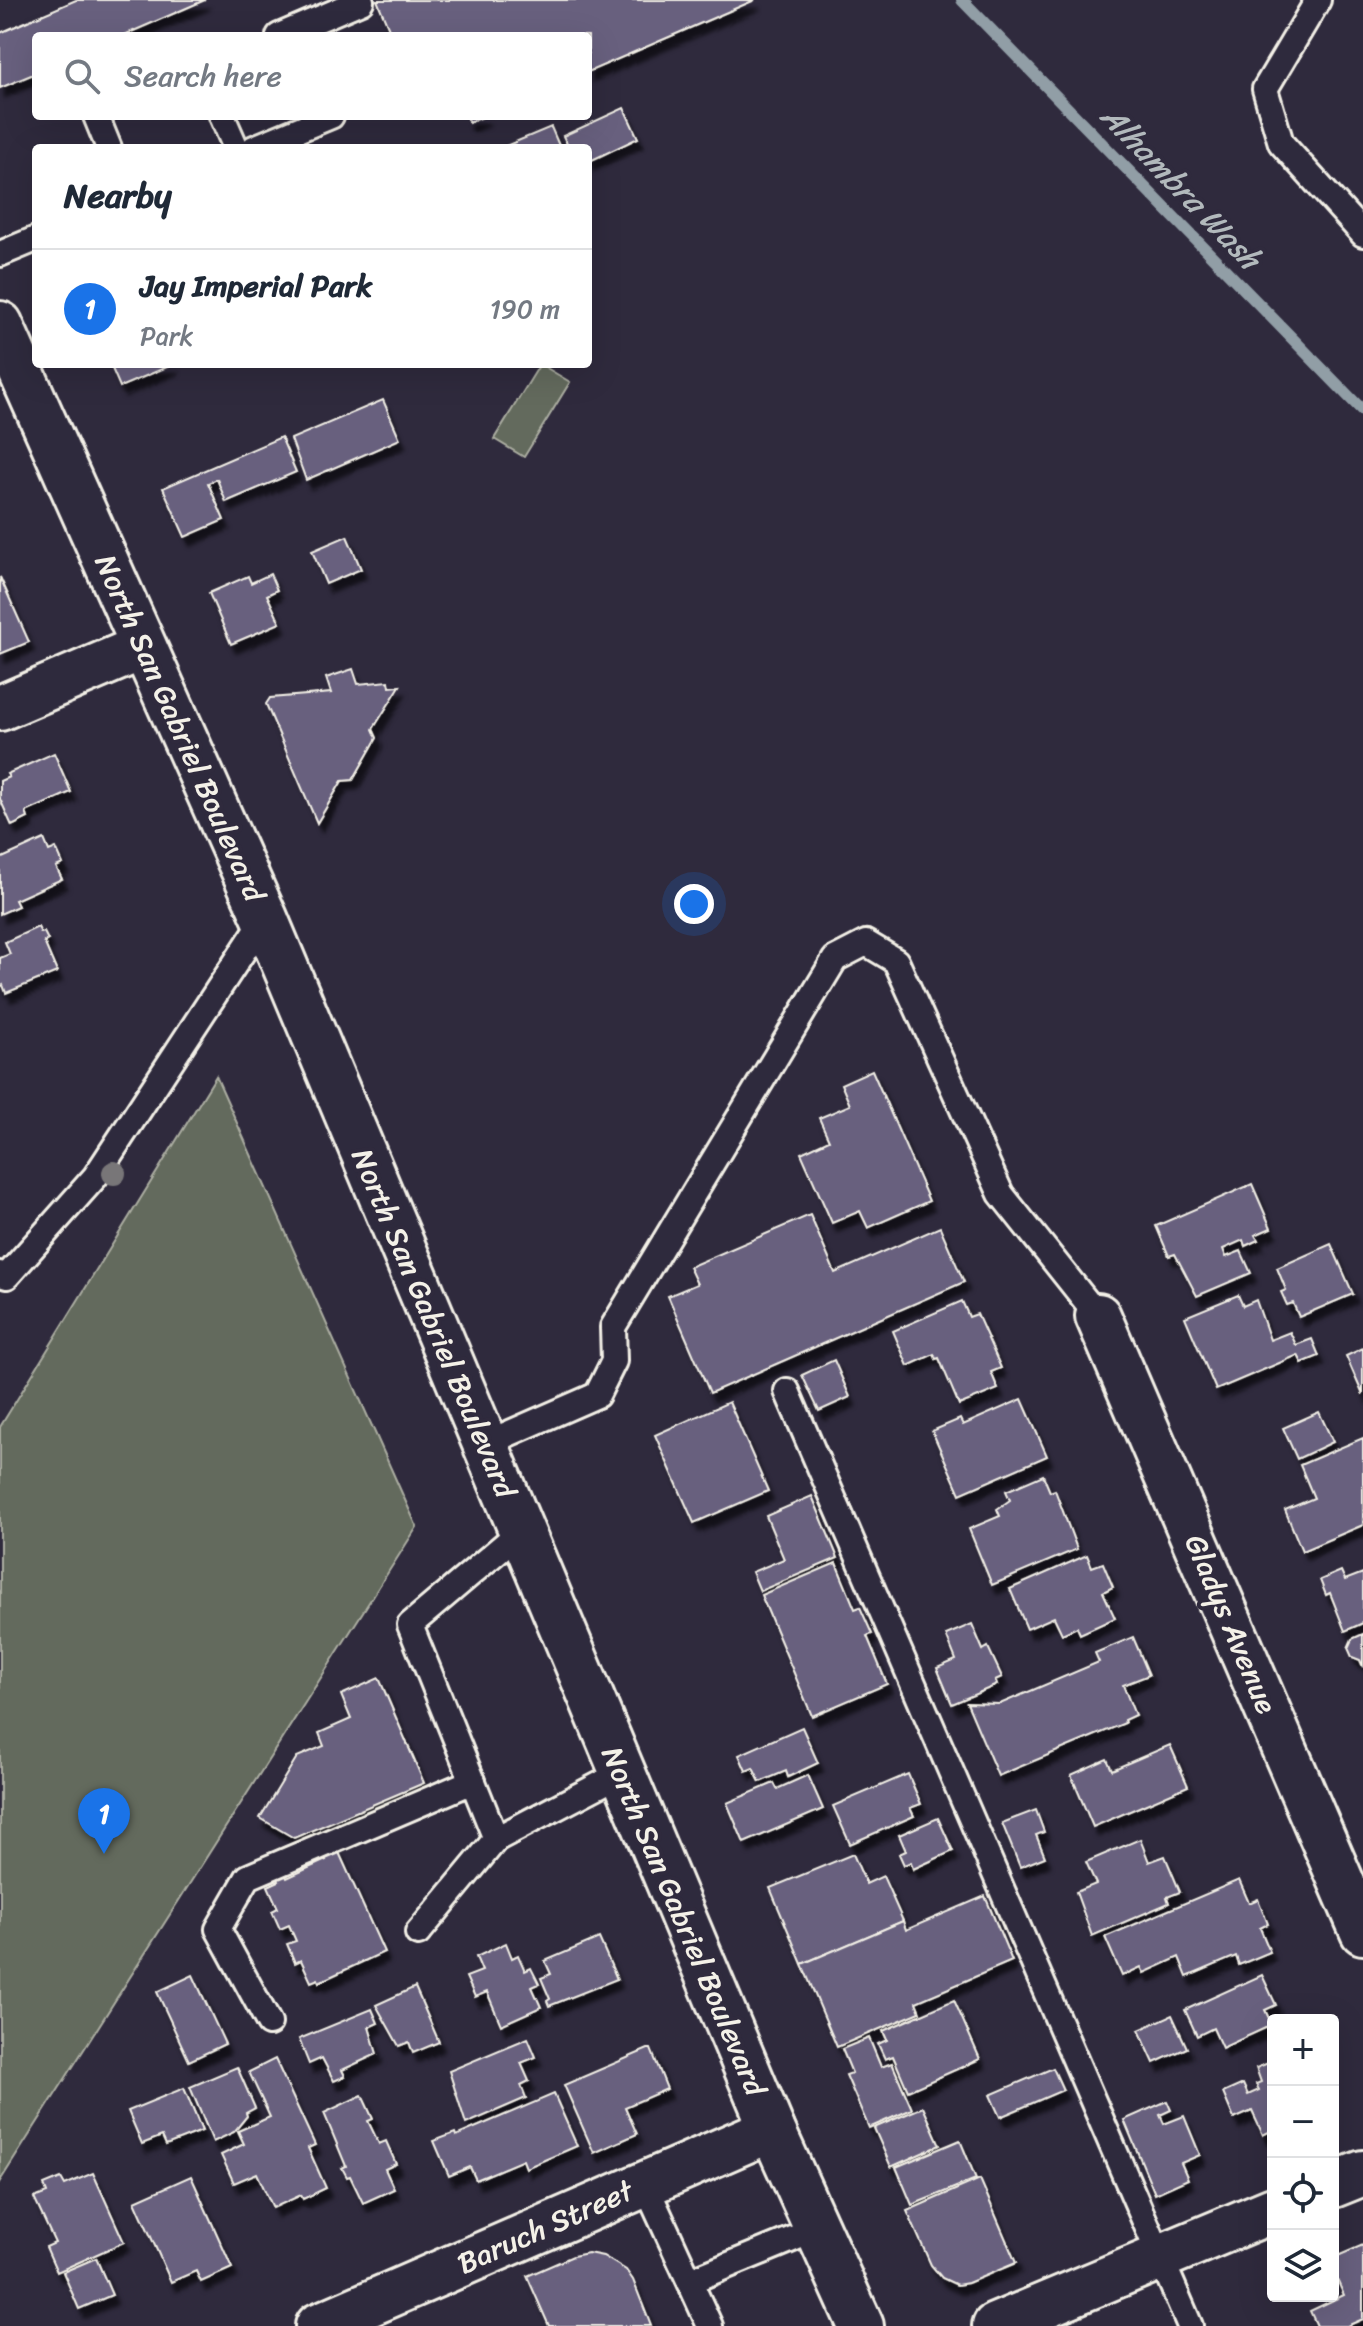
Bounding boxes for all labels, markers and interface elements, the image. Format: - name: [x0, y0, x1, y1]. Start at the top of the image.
- search box: [32, 32, 592, 120]
- text: Search here: [124, 49, 282, 103]
- icon: search: [60, 54, 104, 98]
- water label: Alhambra Wash: [1085, 90, 1277, 286]
- text: Nearby: [64, 166, 172, 226]
- text: Jay Imperial Park: [140, 259, 372, 313]
- text: 1: [84, 286, 96, 332]
- text: 190 m: [490, 286, 560, 332]
- text: Park: [140, 313, 193, 359]
- street label: North San Gabriel Boulevard: [79, 545, 282, 913]
- your location: [674, 884, 714, 924]
- street label: North San Gabriel Boulevard: [336, 1139, 533, 1509]
- street label: Gladys Avenue: [1169, 1526, 1293, 1722]
- street label: North San Gabriel Boulevard: [586, 1737, 783, 2107]
- pin: 1: [78, 1788, 130, 1854]
- map controls: [1267, 2014, 1339, 2302]
- button: +: [1267, 2014, 1339, 2086]
- button: −: [1267, 2086, 1339, 2158]
- button: locate: [1267, 2158, 1339, 2230]
- street label: Baruch Street: [448, 2163, 644, 2290]
- button: layers: [1267, 2230, 1339, 2302]

